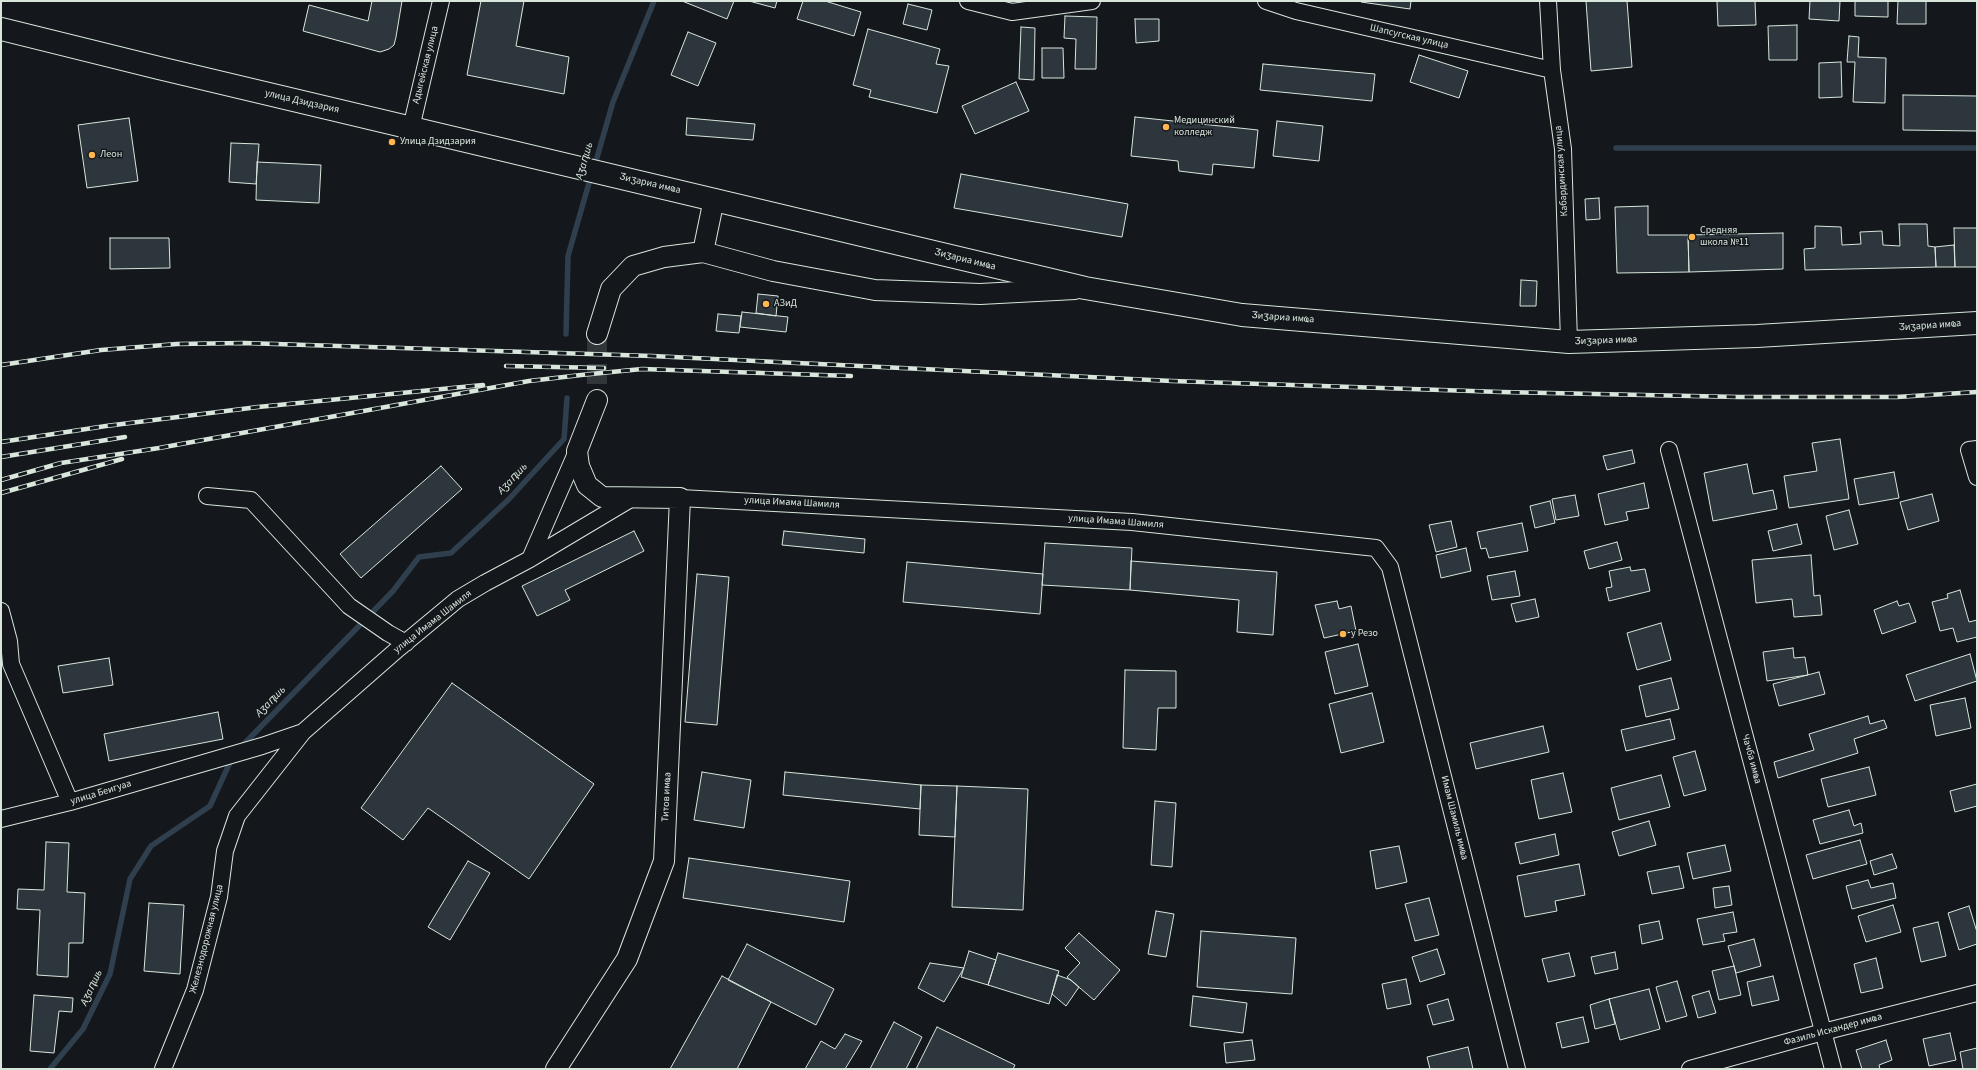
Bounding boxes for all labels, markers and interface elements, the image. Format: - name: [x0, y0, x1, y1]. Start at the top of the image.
- street label: Шапсугская улица: [1369, 22, 1449, 52]
- street label: Адыгейская улица: [411, 25, 441, 105]
- street label: улица Дзидзария: [264, 88, 340, 116]
- place label: Медицинский колледж: [1174, 115, 1235, 138]
- marker: Медицинский колледж: [1161, 122, 1171, 132]
- street label: Кабардинская улица: [1553, 125, 1571, 217]
- place label: Улица Дзидзария: [400, 136, 476, 148]
- marker: Улица Дзидзария: [387, 137, 397, 147]
- water label: Аӡаԥшь: [573, 141, 597, 181]
- place label: Леон: [100, 149, 122, 161]
- marker: Леон: [87, 150, 97, 160]
- street label: Ӡиӡариа имҩа: [618, 171, 682, 197]
- place label: Средняя школа №11: [1700, 225, 1749, 248]
- marker: Средняя школа №11: [1687, 232, 1697, 242]
- street label: Ӡиӡариа имҩа: [933, 247, 997, 273]
- place label: АЗиД: [774, 298, 797, 310]
- marker: АЗиД: [761, 299, 771, 309]
- street label: Ӡиӡариа имҩа: [1251, 310, 1315, 326]
- street label: Ӡиӡариа имҩа: [1898, 318, 1962, 334]
- street label: Ӡиӡариа имҩа: [1574, 334, 1638, 348]
- water label: Аӡаԥшь: [495, 461, 531, 497]
- street label: улица Имама Шамиля: [744, 495, 840, 511]
- street label: улица Имама Шамиля: [1068, 513, 1164, 531]
- street label: улица Имама Шамиля: [392, 588, 474, 656]
- place label: у Резо: [1351, 628, 1378, 640]
- marker: у Резо: [1338, 629, 1348, 639]
- water label: Аӡаԥшь: [253, 684, 289, 720]
- street label: Чачба имҩа: [1739, 733, 1763, 785]
- street label: Титов имҩа: [660, 772, 674, 822]
- street label: Имам Шамиль имҩа: [1438, 775, 1470, 861]
- street label: улица Беигуаа: [69, 778, 133, 808]
- street label: Железнодорожная улица: [188, 883, 226, 995]
- water label: Аӡаԥшь: [78, 968, 106, 1008]
- street label: Фазиль Искандер имҩа: [1783, 1011, 1883, 1049]

